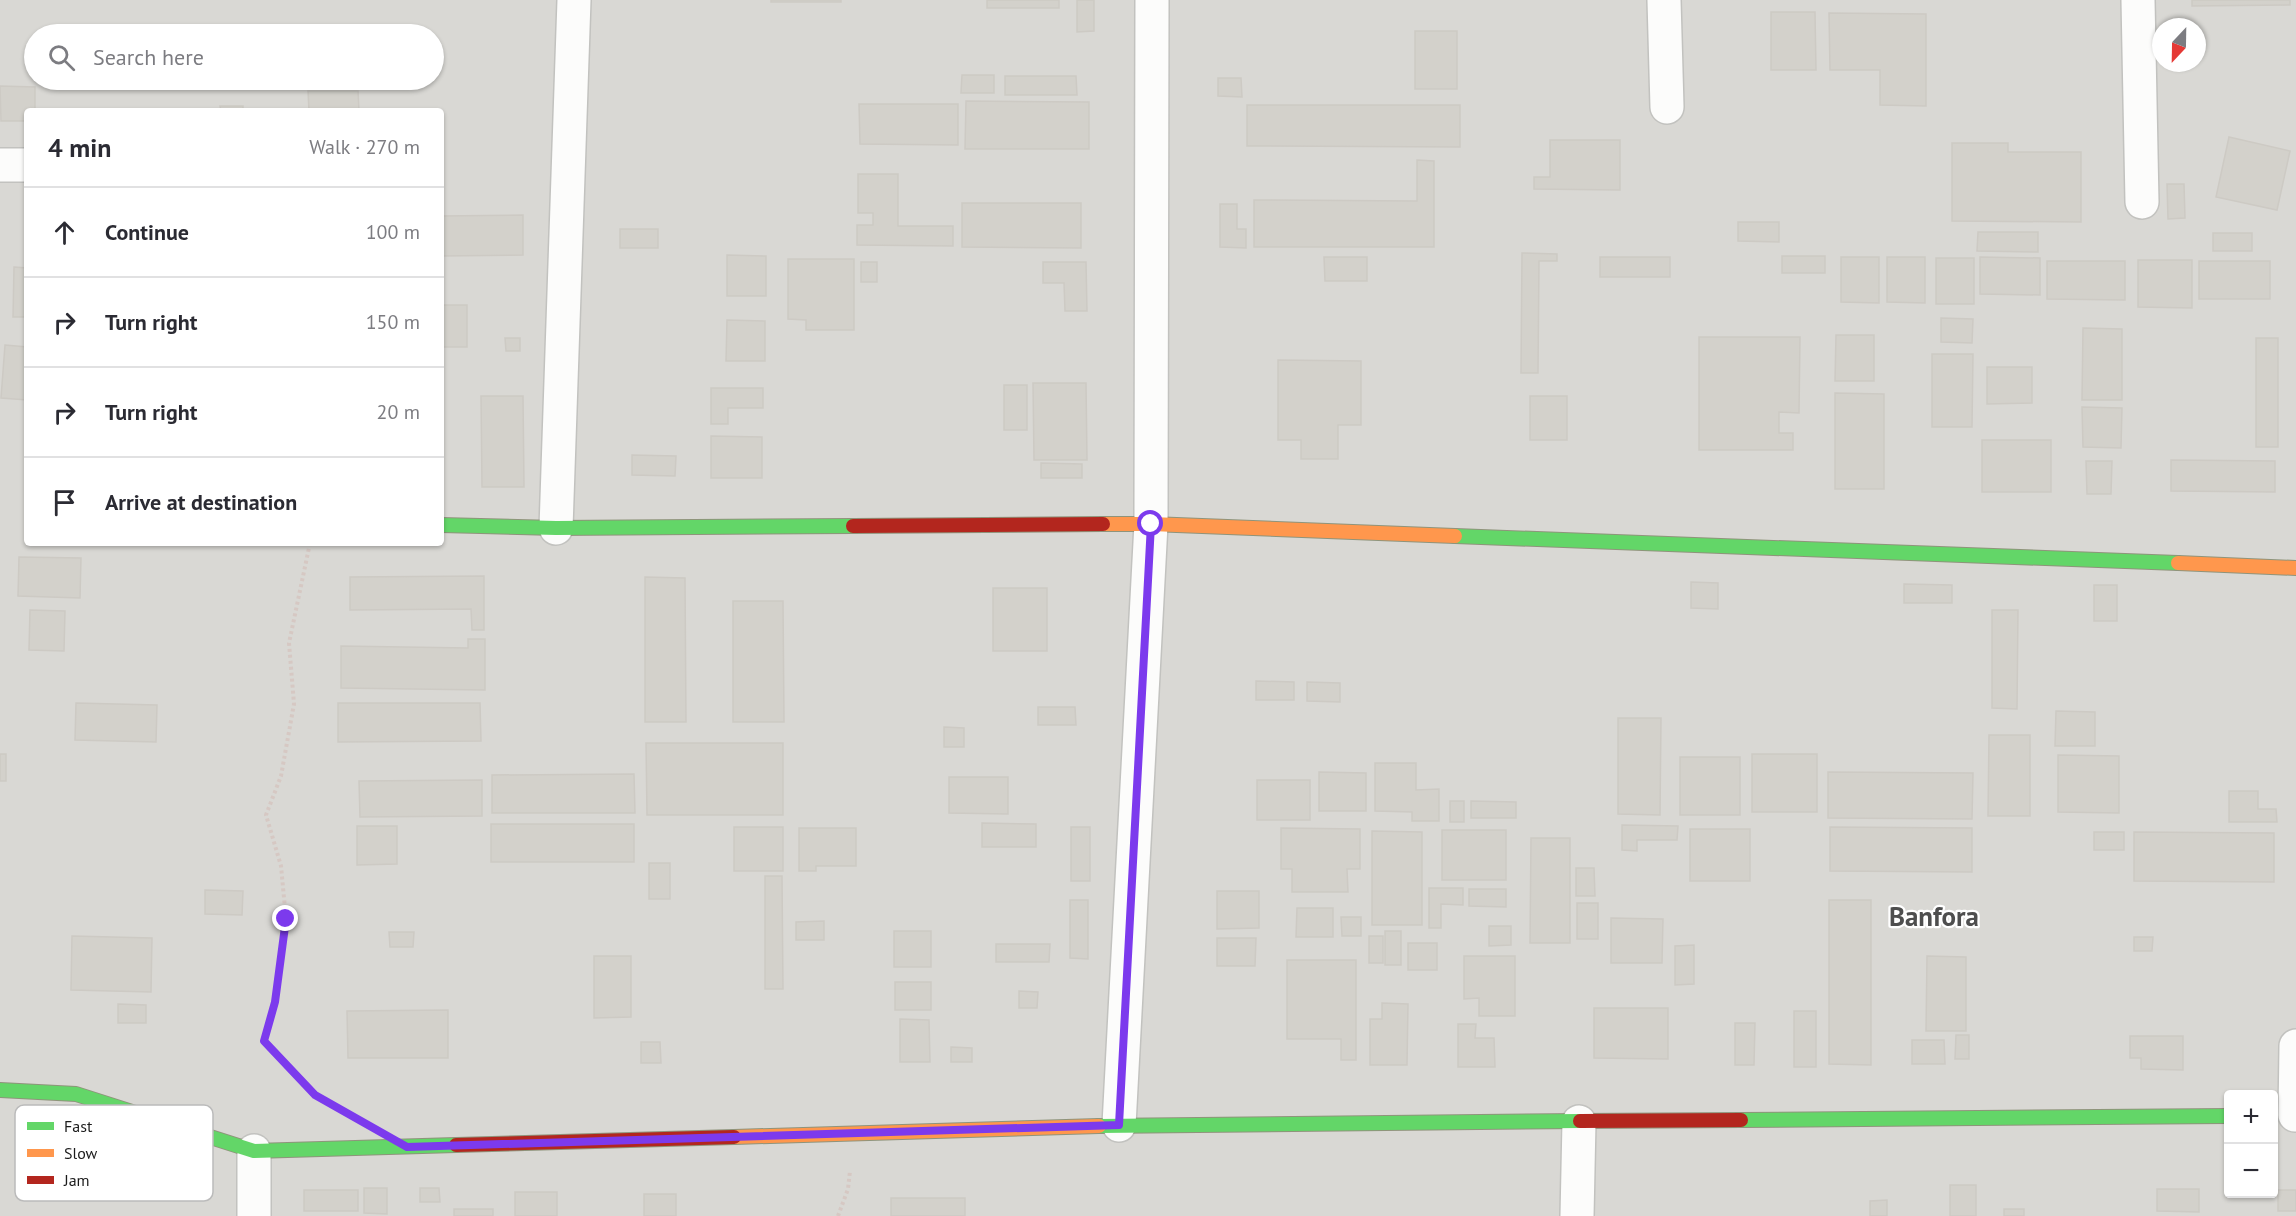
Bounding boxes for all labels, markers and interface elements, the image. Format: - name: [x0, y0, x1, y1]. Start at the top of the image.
- north arrow: [2152, 18, 2206, 72]
- search box: [24, 24, 444, 90]
- icon: search: [45, 41, 78, 74]
- text: Search here: [93, 43, 204, 71]
- text: 4 min: [48, 131, 111, 164]
- text: Walk · 270 m: [309, 134, 420, 160]
- icon: ahead: [48, 216, 81, 249]
- text: Continue: [105, 218, 189, 246]
- text: 100 m: [366, 219, 420, 245]
- icon: right: [48, 306, 81, 339]
- text: Turn right: [105, 308, 197, 336]
- text: 150 m: [366, 309, 420, 335]
- icon: right: [48, 396, 81, 429]
- text: Turn right: [105, 398, 197, 426]
- text: 20 m: [377, 399, 420, 425]
- icon: arrive: [48, 486, 81, 519]
- text: Arrive at destination: [105, 488, 297, 516]
- route start: [1137, 510, 1163, 536]
- district label: Banfora: [1889, 899, 1979, 933]
- route end: [272, 905, 298, 931]
- map controls: [2224, 1090, 2278, 1198]
- button: +: [2224, 1090, 2278, 1144]
- legend: [15, 1105, 213, 1201]
- text: Fast: [64, 1116, 93, 1136]
- text: Slow: [64, 1143, 98, 1163]
- button: −: [2224, 1144, 2278, 1198]
- text: Jam: [63, 1170, 90, 1190]

